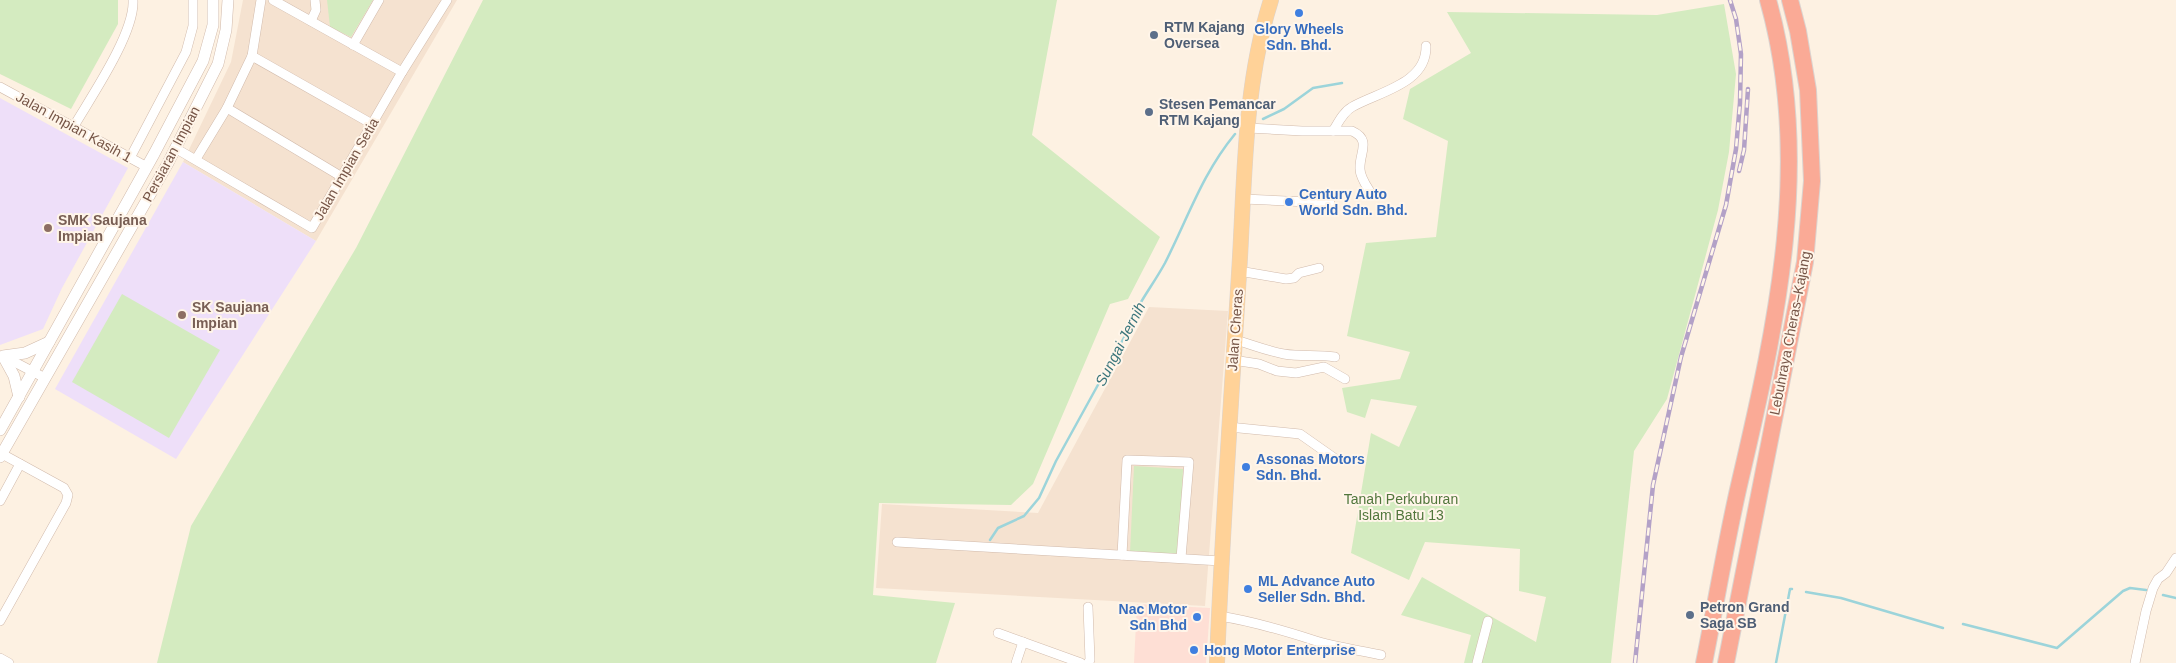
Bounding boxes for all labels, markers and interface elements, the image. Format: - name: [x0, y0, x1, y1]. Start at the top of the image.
- marker: Glory Wheels Sdn. Bhd.: [1293, 7, 1305, 19]
- place label: RTM Kajang Oversea: [1164, 19, 1245, 51]
- place label: Glory Wheels Sdn. Bhd.: [1254, 21, 1344, 53]
- marker: RTM Kajang Oversea: [1148, 29, 1160, 41]
- street label: Jalan Impian Kasih 1: [13, 88, 135, 166]
- place label: Stesen Pemancar RTM Kajang: [1159, 96, 1276, 128]
- street label: Persiaran Impian: [139, 104, 203, 204]
- marker: Stesen Pemancar RTM Kajang: [1143, 106, 1155, 118]
- street label: Jalan Impian Setia: [310, 115, 382, 223]
- place label: Century Auto World Sdn. Bhd.: [1299, 186, 1408, 218]
- marker: Century Auto World Sdn. Bhd.: [1283, 196, 1295, 208]
- place label: SMK Saujana Impian: [58, 212, 147, 244]
- marker: SMK Saujana Impian: [42, 222, 54, 234]
- street label: Lebuhraya Cheras–Kajang: [1766, 250, 1814, 416]
- street label: Jalan Cheras: [1224, 288, 1246, 372]
- place label: SK Saujana Impian: [192, 299, 269, 331]
- water label: Sungai Jernih: [1092, 299, 1148, 389]
- marker: SK Saujana Impian: [176, 309, 188, 321]
- place label: Assonas Motors Sdn. Bhd.: [1256, 451, 1365, 483]
- marker: Assonas Motors Sdn. Bhd.: [1240, 461, 1252, 473]
- park label: Tanah Perkuburan Islam Batu 13: [1344, 491, 1458, 523]
- place label: ML Advance Auto Seller Sdn. Bhd.: [1258, 573, 1375, 605]
- marker: ML Advance Auto Seller Sdn. Bhd.: [1242, 583, 1254, 595]
- place label: Petron Grand Saga SB: [1700, 599, 1789, 631]
- place label: Nac Motor Sdn Bhd: [1119, 601, 1188, 633]
- marker: Petron Grand Saga SB: [1684, 609, 1696, 621]
- marker: Nac Motor Sdn Bhd: [1191, 611, 1203, 623]
- place label: Hong Motor Enterprise: [1204, 642, 1356, 658]
- marker: Hong Motor Enterprise: [1188, 644, 1200, 656]

